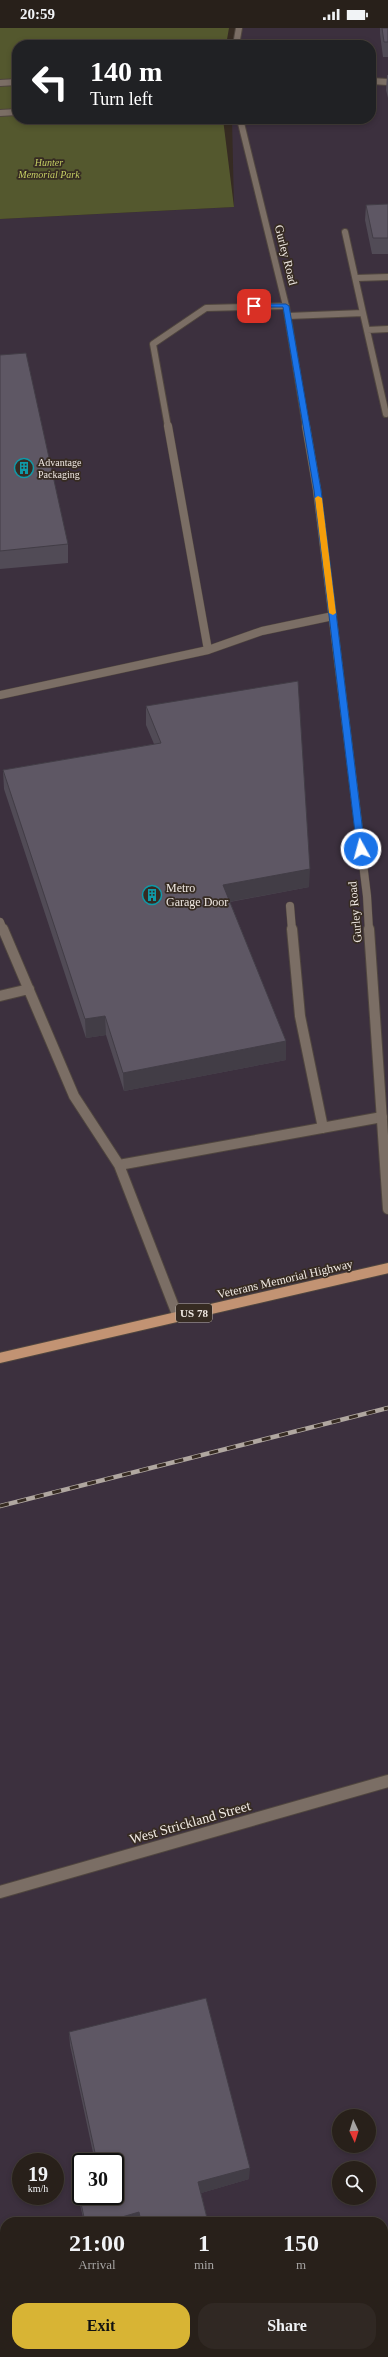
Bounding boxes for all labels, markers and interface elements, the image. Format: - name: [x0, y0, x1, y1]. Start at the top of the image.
- text: 20:59: [20, 6, 55, 22]
- icon: left: [24, 56, 76, 108]
- text: 140 m: [90, 56, 162, 87]
- text: Turn left: [90, 89, 153, 109]
- park label: Hunter Memorial Park: [17, 157, 80, 180]
- street label: Gurley Road: [272, 223, 300, 287]
- pin: [237, 289, 271, 323]
- icon: arrive: [243, 295, 265, 317]
- building icon: Advantage Packaging: [13, 457, 35, 479]
- place label: Advantage Packaging: [38, 457, 82, 480]
- position arrow: [340, 828, 382, 870]
- place label: Metro Garage Door: [166, 881, 228, 909]
- street label: Gurley Road: [345, 881, 365, 943]
- building icon: Metro Garage Door: [141, 884, 163, 906]
- street label: Veterans Memorial Highway: [216, 1257, 354, 1301]
- road number: US 78: [176, 1304, 212, 1322]
- street label: West Strickland Street: [128, 1798, 252, 1847]
- north arrow: [332, 2109, 376, 2153]
- map controls: [332, 2109, 376, 2205]
- speed limit sign: 30: [72, 2153, 124, 2205]
- button: search: [332, 2161, 376, 2205]
- text: 19: [28, 2163, 48, 2185]
- text: km/h: [28, 2183, 48, 2194]
- text: 21:00: [69, 2230, 125, 2256]
- text: 1: [198, 2230, 210, 2256]
- text: 150: [283, 2230, 319, 2256]
- text: Arrival: [78, 2257, 116, 2272]
- text: min: [194, 2257, 214, 2272]
- text: m: [296, 2257, 306, 2272]
- button: Exit: [12, 2303, 190, 2349]
- button: Share: [198, 2303, 376, 2349]

